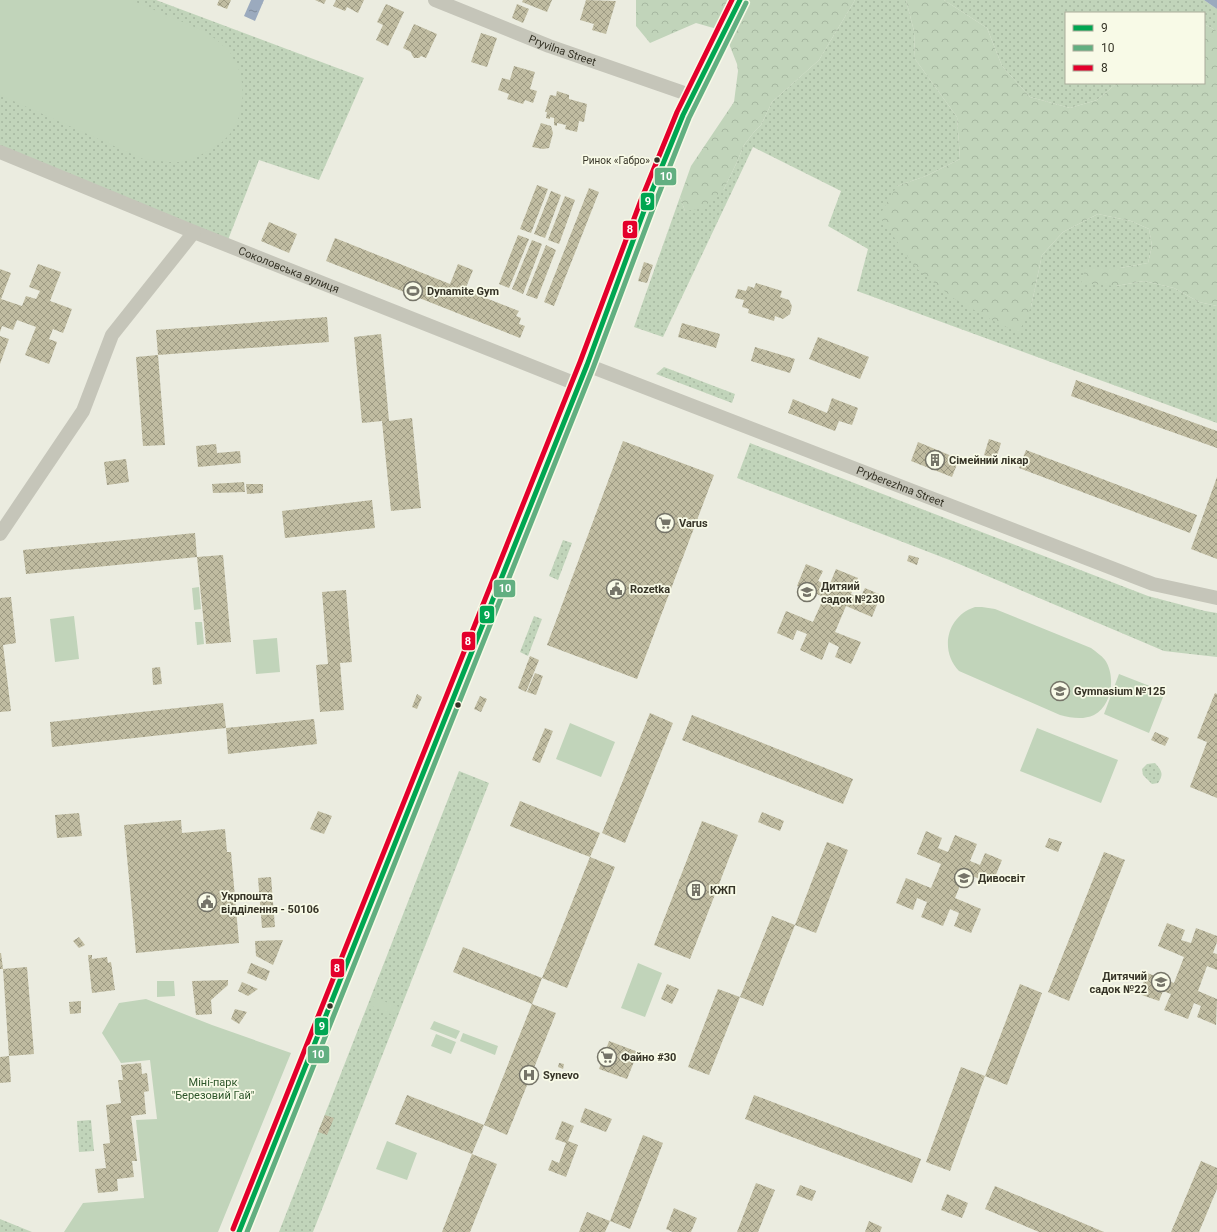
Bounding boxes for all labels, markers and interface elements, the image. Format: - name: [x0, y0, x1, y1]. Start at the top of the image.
- legend: [1065, 12, 1205, 84]
- text: 9: [1101, 21, 1108, 35]
- street label: Pryvilna Street: [527, 32, 598, 69]
- text: 10: [1101, 41, 1115, 55]
- text: 8: [1101, 61, 1108, 75]
- place label: Ринок «Габро»: [582, 155, 650, 166]
- marker: Ринок «Габро»: [652, 155, 662, 165]
- line badge: 10: [654, 167, 677, 186]
- text: 10: [660, 170, 672, 183]
- line badge: 9: [640, 192, 655, 211]
- text: 9: [645, 195, 651, 208]
- line badge: 8: [622, 220, 638, 239]
- text: 8: [627, 223, 633, 236]
- street label: Соколовська вулиця: [236, 244, 341, 296]
- sports icon: Dynamite Gym: [402, 280, 424, 302]
- place label: Dynamite Gym: [427, 285, 499, 298]
- building icon: Сімейний лікар: [924, 449, 946, 471]
- place label: Сімейний лікар: [949, 454, 1028, 467]
- street label: Pryberezhna Street: [855, 464, 946, 510]
- supermarket icon: Varus: [654, 512, 676, 534]
- place label: Varus: [679, 517, 708, 530]
- public building icon: Rozetka: [605, 578, 627, 600]
- line badge: 10: [493, 579, 516, 598]
- place label: Дитяий садок №230: [821, 580, 885, 606]
- school or university icon: Дитяий садок №230: [796, 581, 818, 603]
- text: 10: [499, 582, 511, 595]
- place label: Rozetka: [630, 583, 670, 596]
- line badge: 9: [479, 605, 495, 624]
- text: 9: [484, 609, 490, 622]
- line badge: 8: [461, 631, 476, 651]
- text: 8: [465, 635, 471, 648]
- school or university icon: Gymnasium №125: [1049, 680, 1071, 702]
- place label: Gymnasium №125: [1074, 685, 1166, 698]
- unlabelled marker: [453, 700, 463, 710]
- school or university icon: Дивосвіт: [953, 867, 975, 889]
- place label: Дивосвіт: [978, 872, 1026, 885]
- building icon: КЖП: [685, 879, 707, 901]
- place label: КЖП: [710, 884, 736, 897]
- place label: Укрпошта відділення - 50106: [221, 890, 319, 916]
- public building icon: Укрпошта відділення - 50106: [196, 891, 218, 913]
- line badge: 8: [330, 958, 345, 978]
- text: 8: [334, 962, 340, 975]
- place label: Дитячий садок №22: [1090, 970, 1147, 996]
- school or university icon: Дитячий садок №22: [1150, 971, 1172, 993]
- unlabelled marker: [325, 1001, 335, 1011]
- line badge: 9: [314, 1017, 329, 1036]
- text: 9: [319, 1020, 325, 1033]
- line badge: 10: [307, 1045, 330, 1064]
- supermarket icon: Файно #30: [596, 1046, 618, 1068]
- text: 10: [312, 1048, 324, 1061]
- place label: Файно #30: [621, 1051, 676, 1064]
- hospital icon: Synevo: [518, 1064, 540, 1086]
- place label: Synevo: [543, 1069, 579, 1082]
- park label: Міні-парк "Березовий Гай": [172, 1076, 254, 1102]

